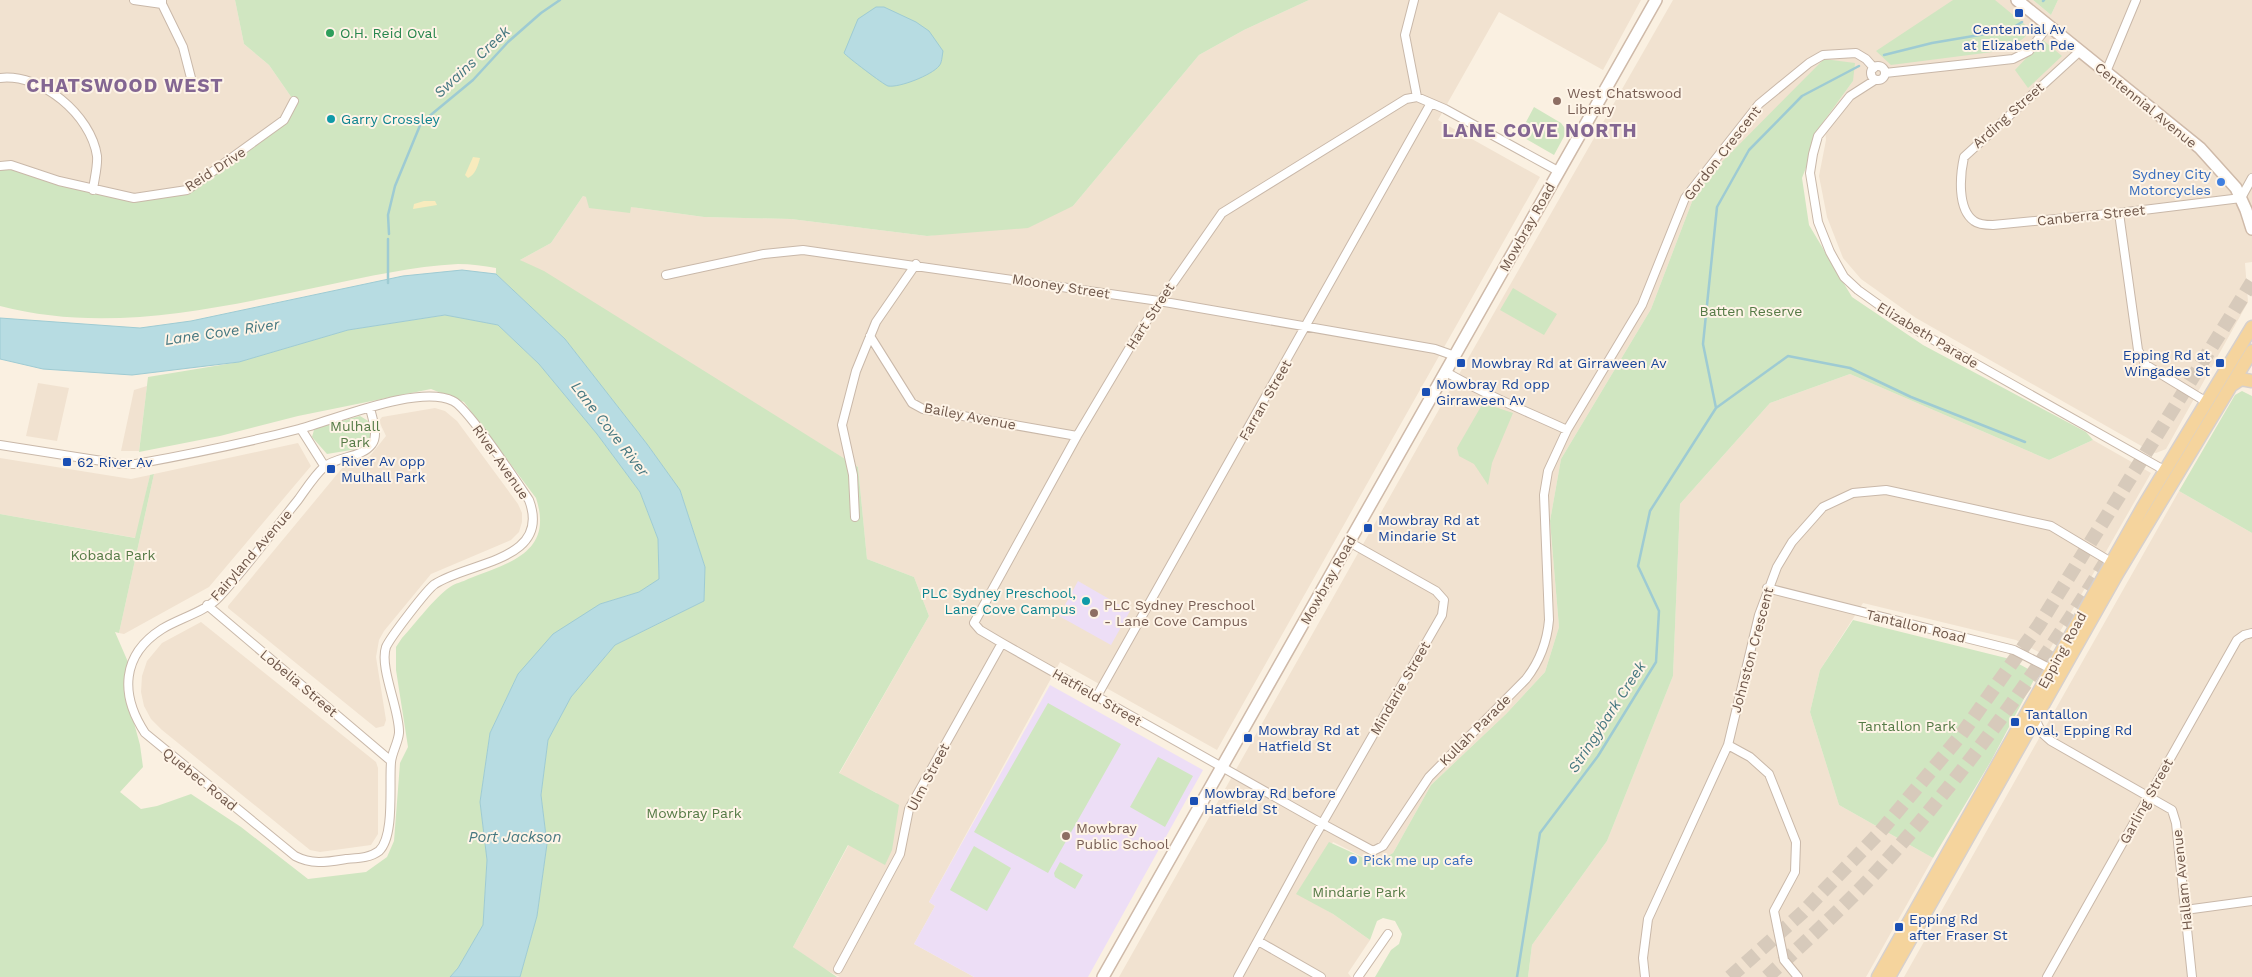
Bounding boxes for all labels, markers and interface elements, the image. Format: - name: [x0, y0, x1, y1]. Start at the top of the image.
- marker: Centennial Av at Elizabeth Pde: [2013, 7, 2025, 19]
- place label: Centennial Av at Elizabeth Pde: [1963, 21, 2075, 53]
- water label: Swains Creek: [430, 22, 514, 102]
- place label: O.H. Reid Oval: [340, 25, 437, 41]
- marker: O.H. Reid Oval: [324, 27, 336, 39]
- street label: Centennial Avenue: [2092, 59, 2200, 151]
- district label: CHATSWOOD WEST: [26, 74, 224, 97]
- street label: Arding Street: [1969, 79, 2047, 151]
- place label: West Chatswood Library: [1567, 85, 1682, 117]
- marker: West Chatswood Library: [1551, 95, 1563, 107]
- street label: Gordon Crescent: [1680, 102, 1764, 203]
- place label: Garry Crossley: [341, 111, 440, 127]
- marker: Garry Crossley: [325, 113, 337, 125]
- district label: LANE COVE NORTH: [1442, 119, 1638, 142]
- street label: Reid Drive: [182, 143, 248, 195]
- place label: Sydney City Motorcycles: [2129, 166, 2212, 198]
- marker: Sydney City Motorcycles: [2215, 176, 2227, 188]
- street label: Mowbray Road: [1496, 180, 1558, 274]
- street label: Canberra Street: [2036, 201, 2146, 229]
- street label: Mooney Street: [1011, 270, 1111, 302]
- street label: Hart Street: [1123, 280, 1178, 352]
- street label: Elizabeth Parade: [1875, 299, 1981, 371]
- park label: Batten Reserve: [1700, 303, 1802, 319]
- water label: Lane Cove River: [163, 315, 282, 349]
- place label: Epping Rd at Wingadee St: [2123, 347, 2210, 379]
- place label: Mowbray Rd at Girraween Av: [1471, 355, 1667, 371]
- street label: Farran Street: [1235, 357, 1295, 443]
- marker: Mowbray Rd at Girraween Av: [1455, 357, 1467, 369]
- marker: Epping Rd at Wingadee St: [2214, 357, 2226, 369]
- place label: Mowbray Rd opp Girraween Av: [1436, 376, 1550, 408]
- water label: Lane Cove River: [567, 378, 653, 481]
- marker: Mowbray Rd opp Girraween Av: [1420, 386, 1432, 398]
- street label: Bailey Avenue: [923, 399, 1017, 433]
- park label: Mulhall Park: [330, 418, 381, 450]
- street label: River Avenue: [469, 422, 533, 502]
- place label: River Av opp Mulhall Park: [341, 453, 425, 485]
- place label: 62 River Av: [77, 454, 153, 470]
- marker: 62 River Av: [61, 456, 73, 468]
- marker: River Av opp Mulhall Park: [325, 463, 337, 475]
- street label: Fairyland Avenue: [207, 506, 295, 604]
- place label: Mowbray Rd at Mindarie St: [1378, 512, 1479, 544]
- marker: Mowbray Rd at Mindarie St: [1362, 522, 1374, 534]
- street label: Mowbray Road: [1297, 533, 1359, 627]
- park label: Kobada Park: [71, 547, 156, 563]
- place label: PLC Sydney Preschool, Lane Cove Campus: [922, 585, 1076, 617]
- street label: Johnston Crescent: [1728, 585, 1777, 715]
- marker: PLC Sydney Preschool, Lane Cove Campus: [1080, 595, 1092, 607]
- place label: PLC Sydney Preschool - Lane Cove Campus: [1104, 597, 1255, 629]
- street label: Tantallon Road: [1865, 606, 1967, 646]
- marker: PLC Sydney Preschool - Lane Cove Campus: [1088, 607, 1100, 619]
- street label: Epping Road: [2034, 609, 2090, 691]
- street label: Mindarie Street: [1367, 638, 1433, 738]
- street label: Lobelia Street: [257, 646, 341, 720]
- water label: Stringybark Creek: [1564, 657, 1650, 776]
- street label: Hatfield Street: [1049, 665, 1145, 729]
- street label: Kullah Parade: [1436, 691, 1514, 769]
- place label: Tantallon Oval, Epping Rd: [2025, 706, 2132, 738]
- marker: Tantallon Oval, Epping Rd: [2009, 716, 2021, 728]
- park label: Tantallon Park: [1858, 718, 1956, 734]
- place label: Mowbray Rd at Hatfield St: [1258, 722, 1359, 754]
- marker: Mowbray Rd at Hatfield St: [1242, 732, 1254, 744]
- street label: Ulm Street: [903, 740, 953, 814]
- street label: Quebec Road: [160, 744, 240, 814]
- street label: Garling Street: [2116, 756, 2176, 846]
- place label: Mowbray Rd before Hatfield St: [1204, 785, 1336, 817]
- marker: Mowbray Rd before Hatfield St: [1188, 795, 1200, 807]
- park label: Mowbray Park: [646, 805, 742, 821]
- place label: Mowbray Public School: [1076, 820, 1170, 852]
- water label: Port Jackson: [469, 828, 561, 846]
- street label: Hallam Avenue: [2169, 829, 2195, 931]
- marker: Mowbray Public School: [1060, 830, 1072, 842]
- place label: Pick me up cafe: [1363, 852, 1473, 868]
- marker: Pick me up cafe: [1347, 854, 1359, 866]
- park label: Mindarie Park: [1312, 884, 1406, 900]
- place label: Epping Rd after Fraser St: [1909, 911, 2008, 943]
- marker: Epping Rd after Fraser St: [1893, 921, 1905, 933]

